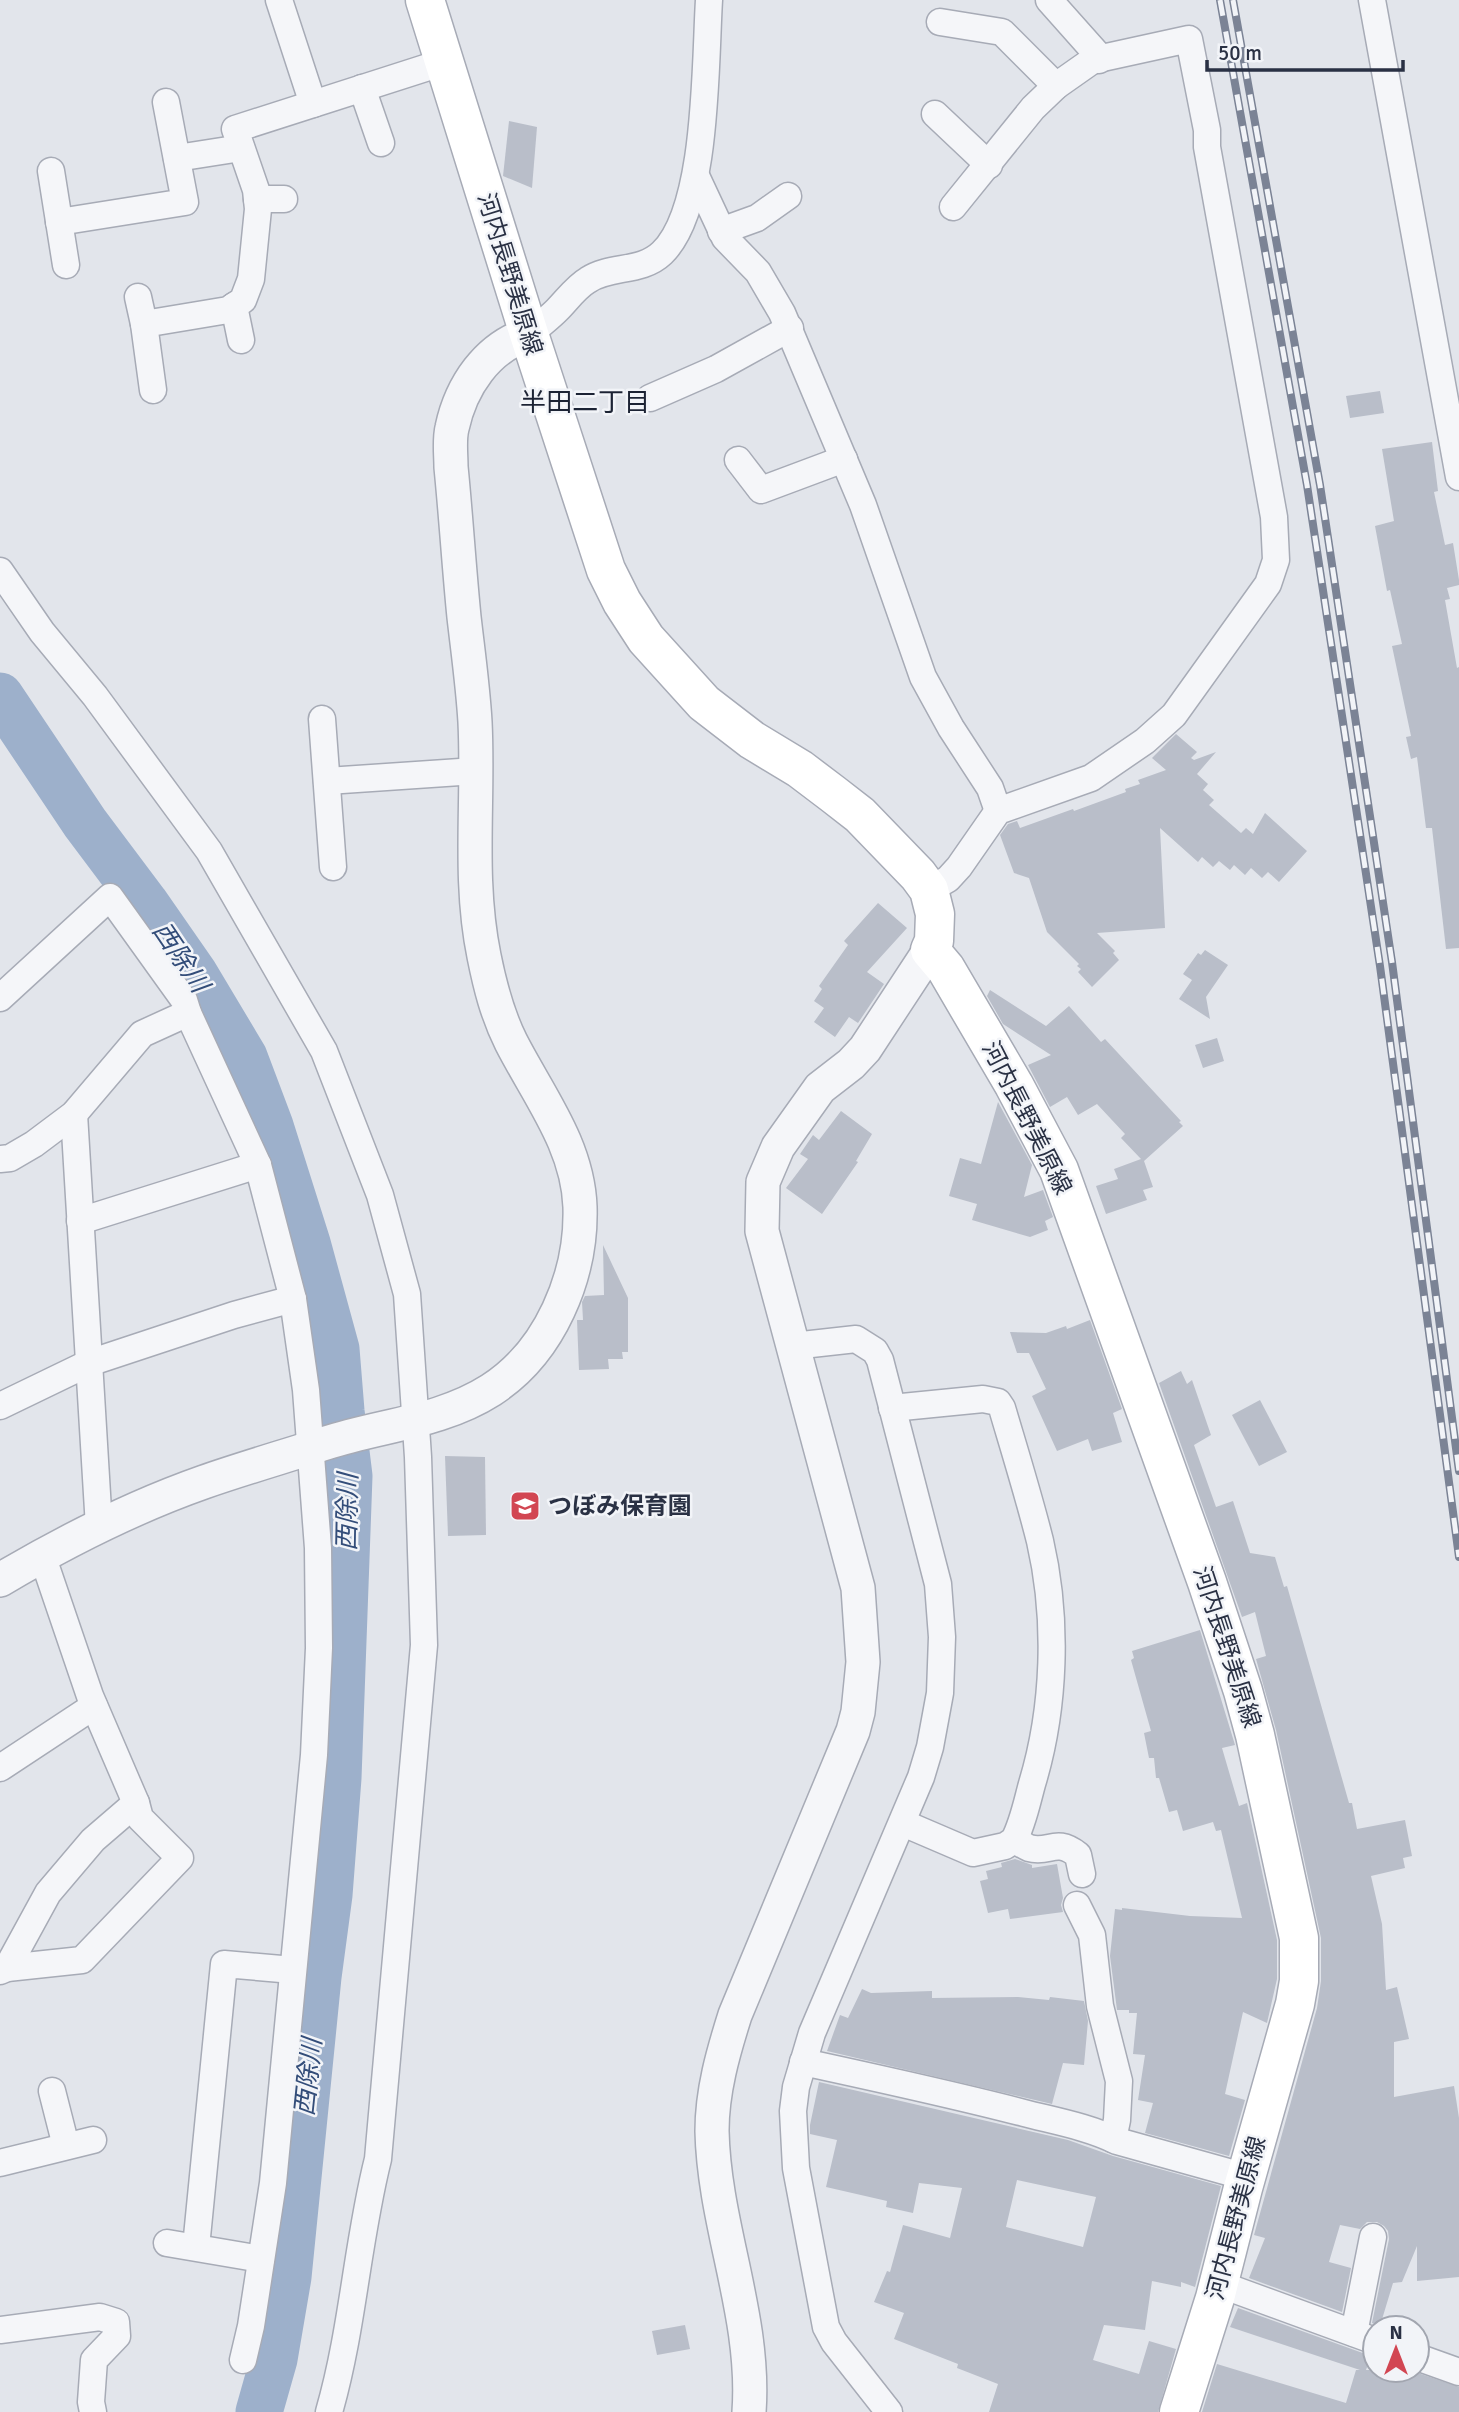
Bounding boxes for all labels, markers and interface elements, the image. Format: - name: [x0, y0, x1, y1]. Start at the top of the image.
- scale bar: [1207, 28, 1403, 72]
- text: 50 m: [1218, 40, 1262, 66]
- street label: 河内長野美原線: [471, 189, 549, 359]
- district label: 半田二丁目: [520, 387, 650, 419]
- water label: 西除川: [145, 916, 217, 1001]
- street label: 河内長野美原線: [975, 1036, 1079, 1200]
- water label: 西除川: [331, 1470, 365, 1551]
- school or university icon: つぼみ保育園: [508, 1489, 542, 1523]
- place label: つぼみ保育園: [548, 1491, 692, 1521]
- street label: 河内長野美原線: [1187, 1562, 1267, 1732]
- water label: 西除川: [289, 2034, 329, 2118]
- street label: 河内長野美原線: [1200, 2133, 1272, 2303]
- north arrow: [1361, 2314, 1431, 2384]
- text: N: [1389, 2321, 1403, 2345]

